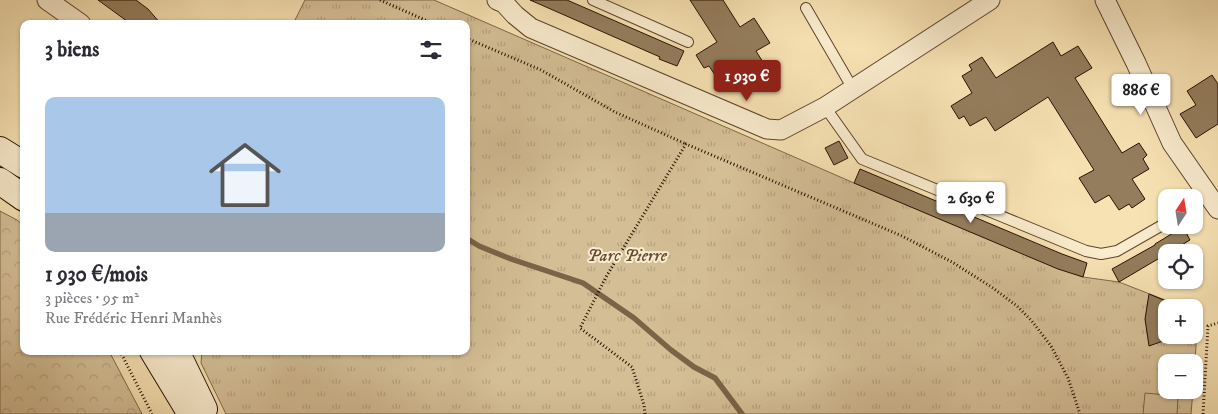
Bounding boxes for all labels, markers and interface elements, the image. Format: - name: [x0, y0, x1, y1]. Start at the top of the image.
- icon: filters: [417, 36, 445, 64]
- text: 3 biens: [45, 37, 99, 63]
- pin: 1 930 €: [701, 59, 793, 102]
- text: 1 930 €: [725, 66, 769, 86]
- pin: 886 €: [1106, 74, 1176, 116]
- text: 886 €: [1122, 80, 1160, 100]
- icon: home: [200, 130, 290, 220]
- pin: 2 630 €: [925, 182, 1017, 224]
- text: 2 630 €: [948, 188, 995, 208]
- north arrow: [1158, 189, 1202, 234]
- map controls: [1158, 189, 1203, 399]
- button: locate: [1158, 244, 1203, 289]
- park label: Parc Pierre: [587, 245, 668, 267]
- text: 1 930 €/mois: [45, 262, 148, 288]
- text: 3 pièces · 95 m²: [45, 288, 139, 308]
- button: +: [1158, 299, 1203, 344]
- text: Rue Frédéric Henri Manhès: [45, 308, 222, 328]
- button: −: [1158, 354, 1203, 399]

